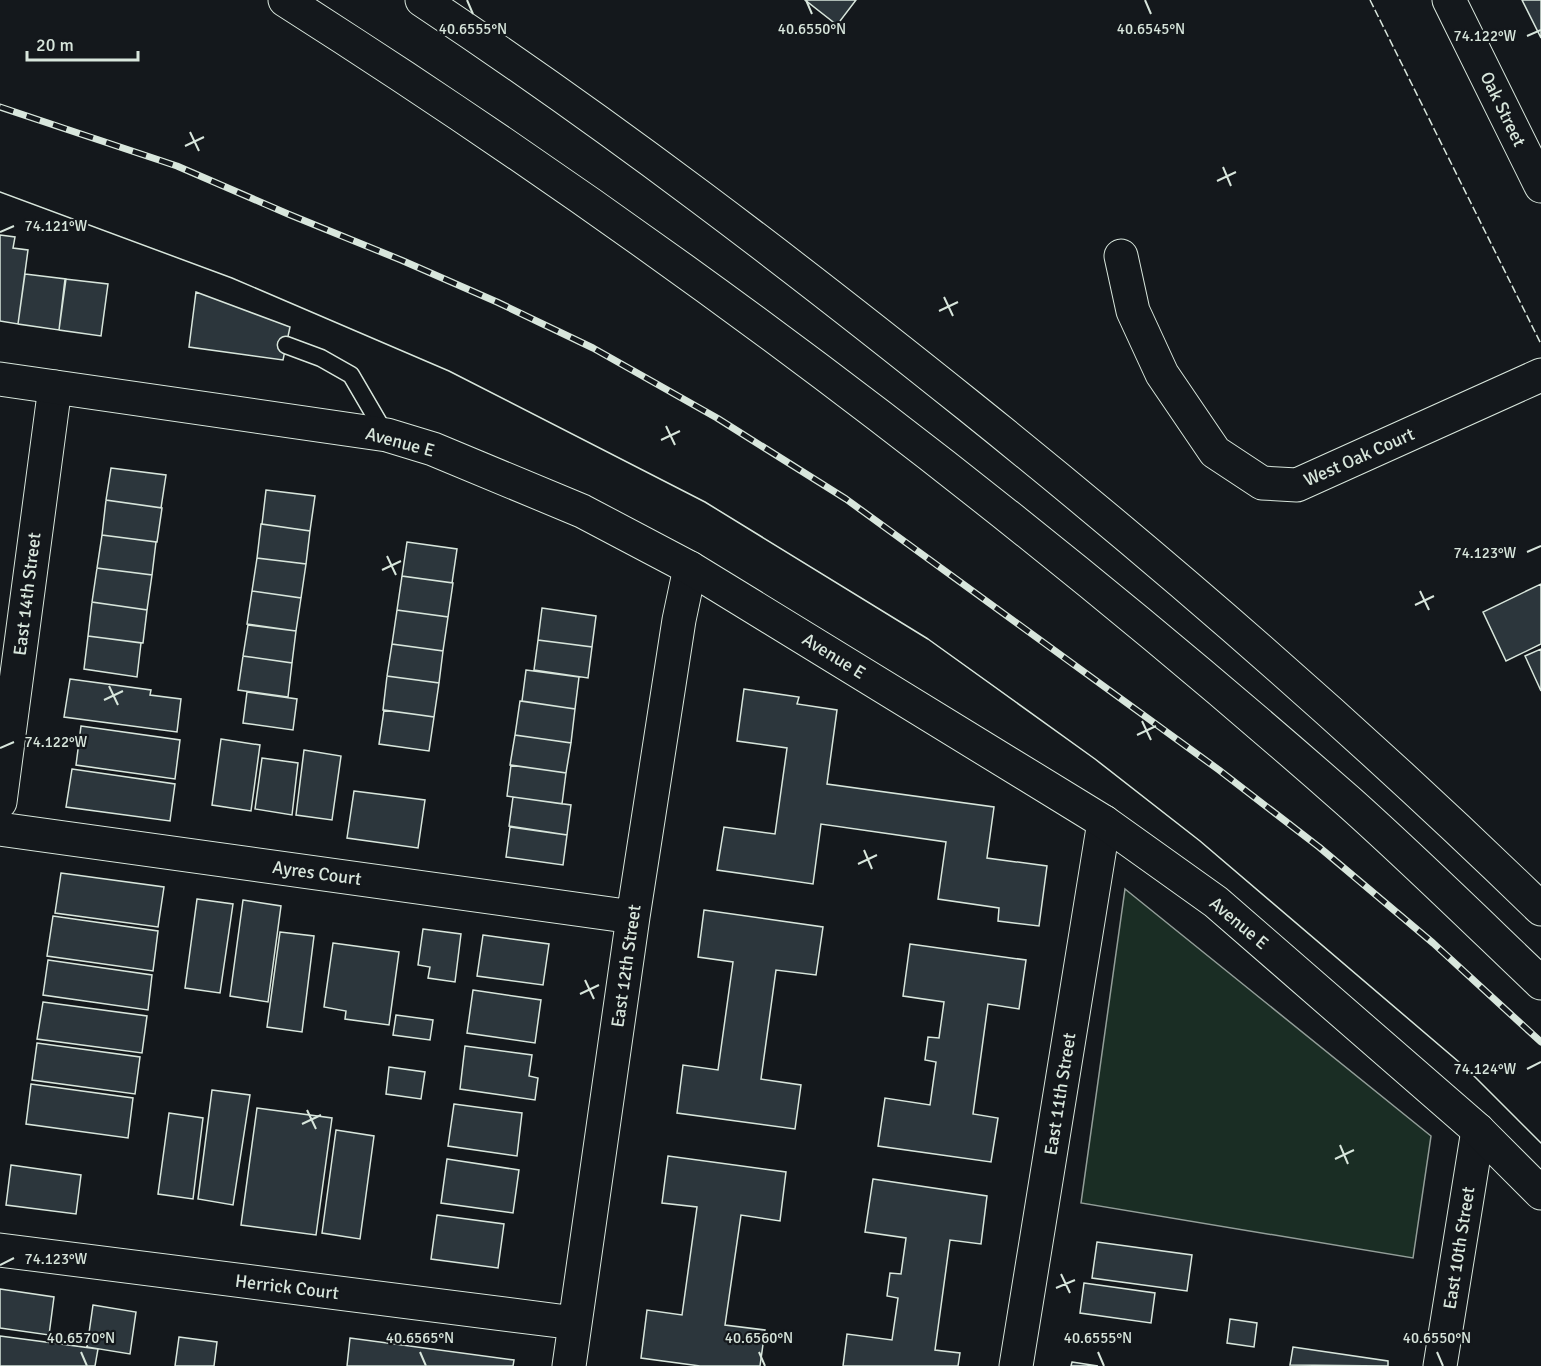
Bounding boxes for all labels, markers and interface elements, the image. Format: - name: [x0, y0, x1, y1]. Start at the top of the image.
- text: 40.6555°N: [439, 20, 507, 38]
- text: 40.6550°N: [778, 20, 846, 38]
- text: 40.6545°N: [1117, 20, 1185, 38]
- scale bar: [27, 24, 138, 62]
- text: 74.122°W: [1454, 27, 1517, 45]
- text: 20 m: [36, 34, 74, 56]
- street label: Oak Street: [1475, 68, 1531, 150]
- text: 74.121°W: [25, 217, 88, 235]
- street label: Avenue E: [363, 422, 437, 462]
- street label: West Oak Court: [1300, 423, 1418, 491]
- street label: East 14th Street: [9, 531, 45, 657]
- text: 74.123°W: [1454, 544, 1517, 562]
- street label: Avenue E: [798, 628, 870, 684]
- text: 74.122°W: [25, 733, 88, 751]
- street label: Ayres Court: [271, 856, 363, 890]
- street label: Avenue E: [1205, 892, 1273, 954]
- street label: East 12th Street: [606, 903, 646, 1029]
- street label: East 11th Street: [1039, 1031, 1081, 1157]
- text: 74.124°W: [1454, 1060, 1517, 1078]
- street label: East 10th Street: [1438, 1185, 1480, 1311]
- text: 74.123°W: [25, 1250, 88, 1268]
- street label: Herrick Court: [234, 1270, 340, 1304]
- text: 40.6570°N: [47, 1329, 115, 1347]
- text: 40.6565°N: [386, 1329, 454, 1347]
- text: 40.6560°N: [725, 1329, 793, 1347]
- text: 40.6555°N: [1064, 1329, 1132, 1347]
- text: 40.6550°N: [1403, 1329, 1471, 1347]

